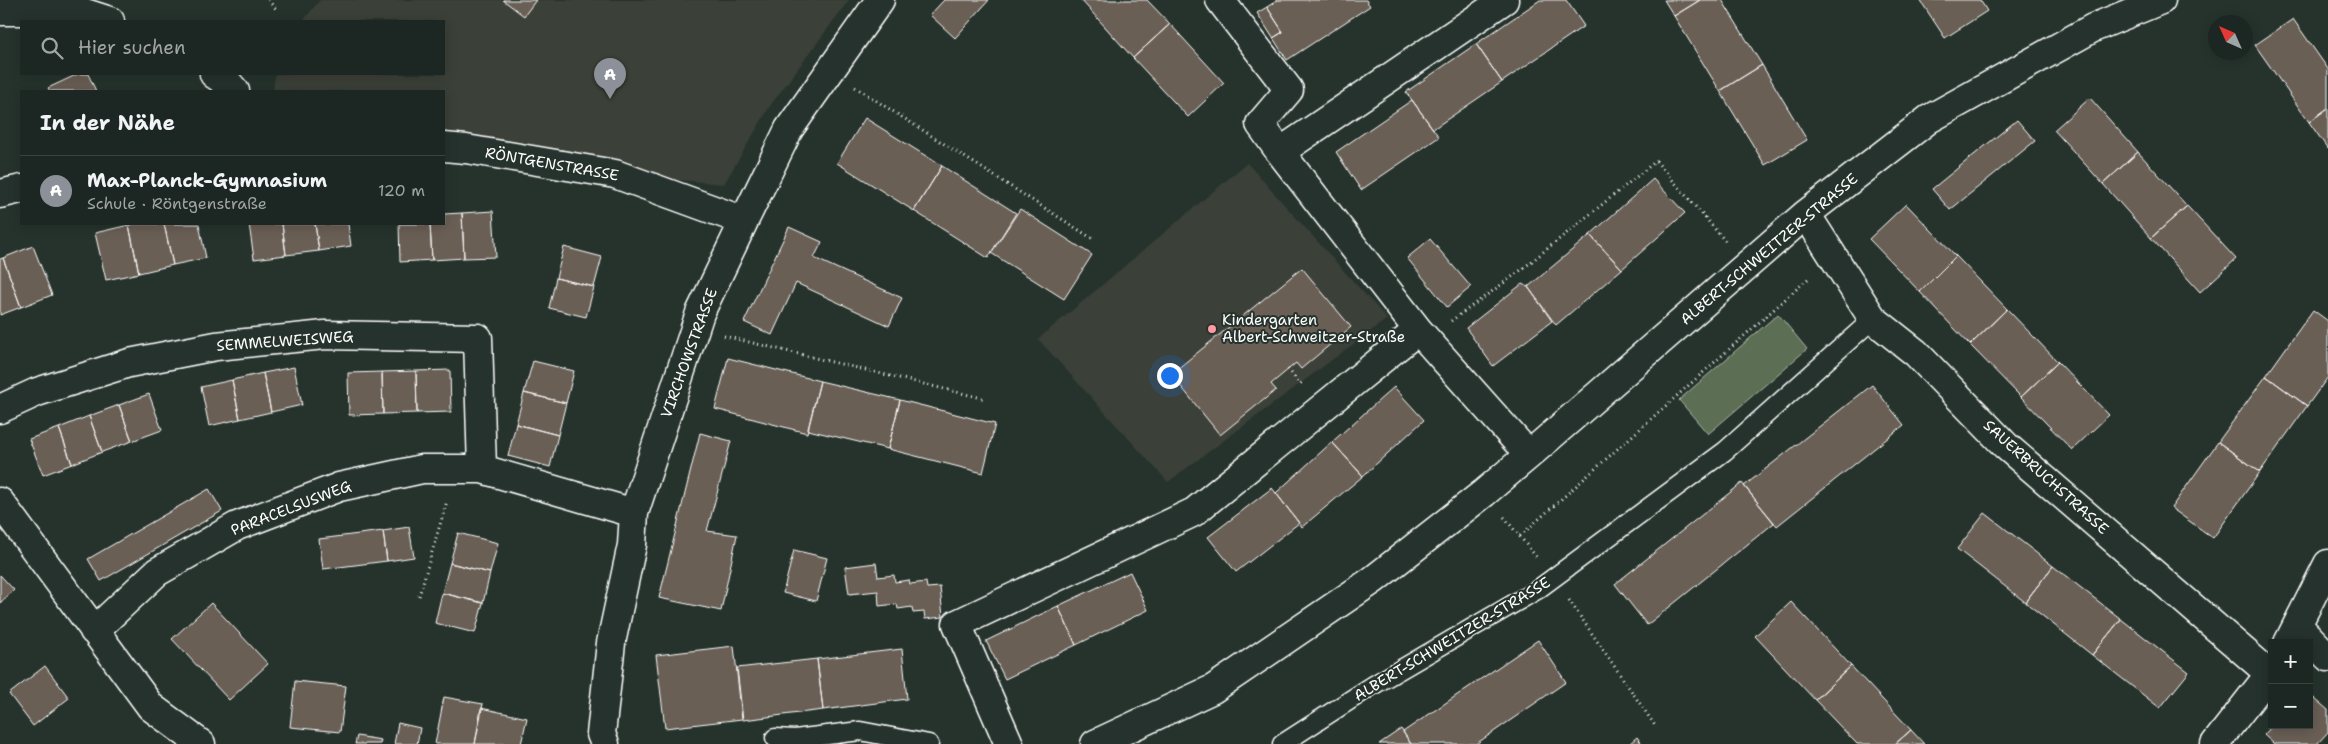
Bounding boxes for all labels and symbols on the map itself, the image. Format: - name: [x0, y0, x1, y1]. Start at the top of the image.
- north arrow: [2208, 15, 2253, 60]
- pin: A: [594, 58, 626, 99]
- street label: RÖNTGENSTRASSE: [484, 142, 620, 186]
- street label: ALBERT-SCHWEITZER-STRASSE: [1676, 169, 1862, 329]
- street label: VIRCHOWSTRASSE: [656, 285, 722, 421]
- place label: Kindergarten Albert-Schweitzer-Straße: [1222, 310, 1405, 347]
- marker: Kindergarten Albert-Schweitzer-Straße: [1206, 323, 1218, 335]
- street label: SEMMELWEISWEG: [216, 326, 354, 356]
- your location: [1157, 363, 1183, 389]
- street label: SAUERBRUCHSTRASSE: [1979, 415, 2113, 539]
- street label: PARACELSUSWEG: [228, 476, 354, 540]
- street label: ALBERT-SCHWEITZER-STRASSE: [1350, 572, 1554, 706]

